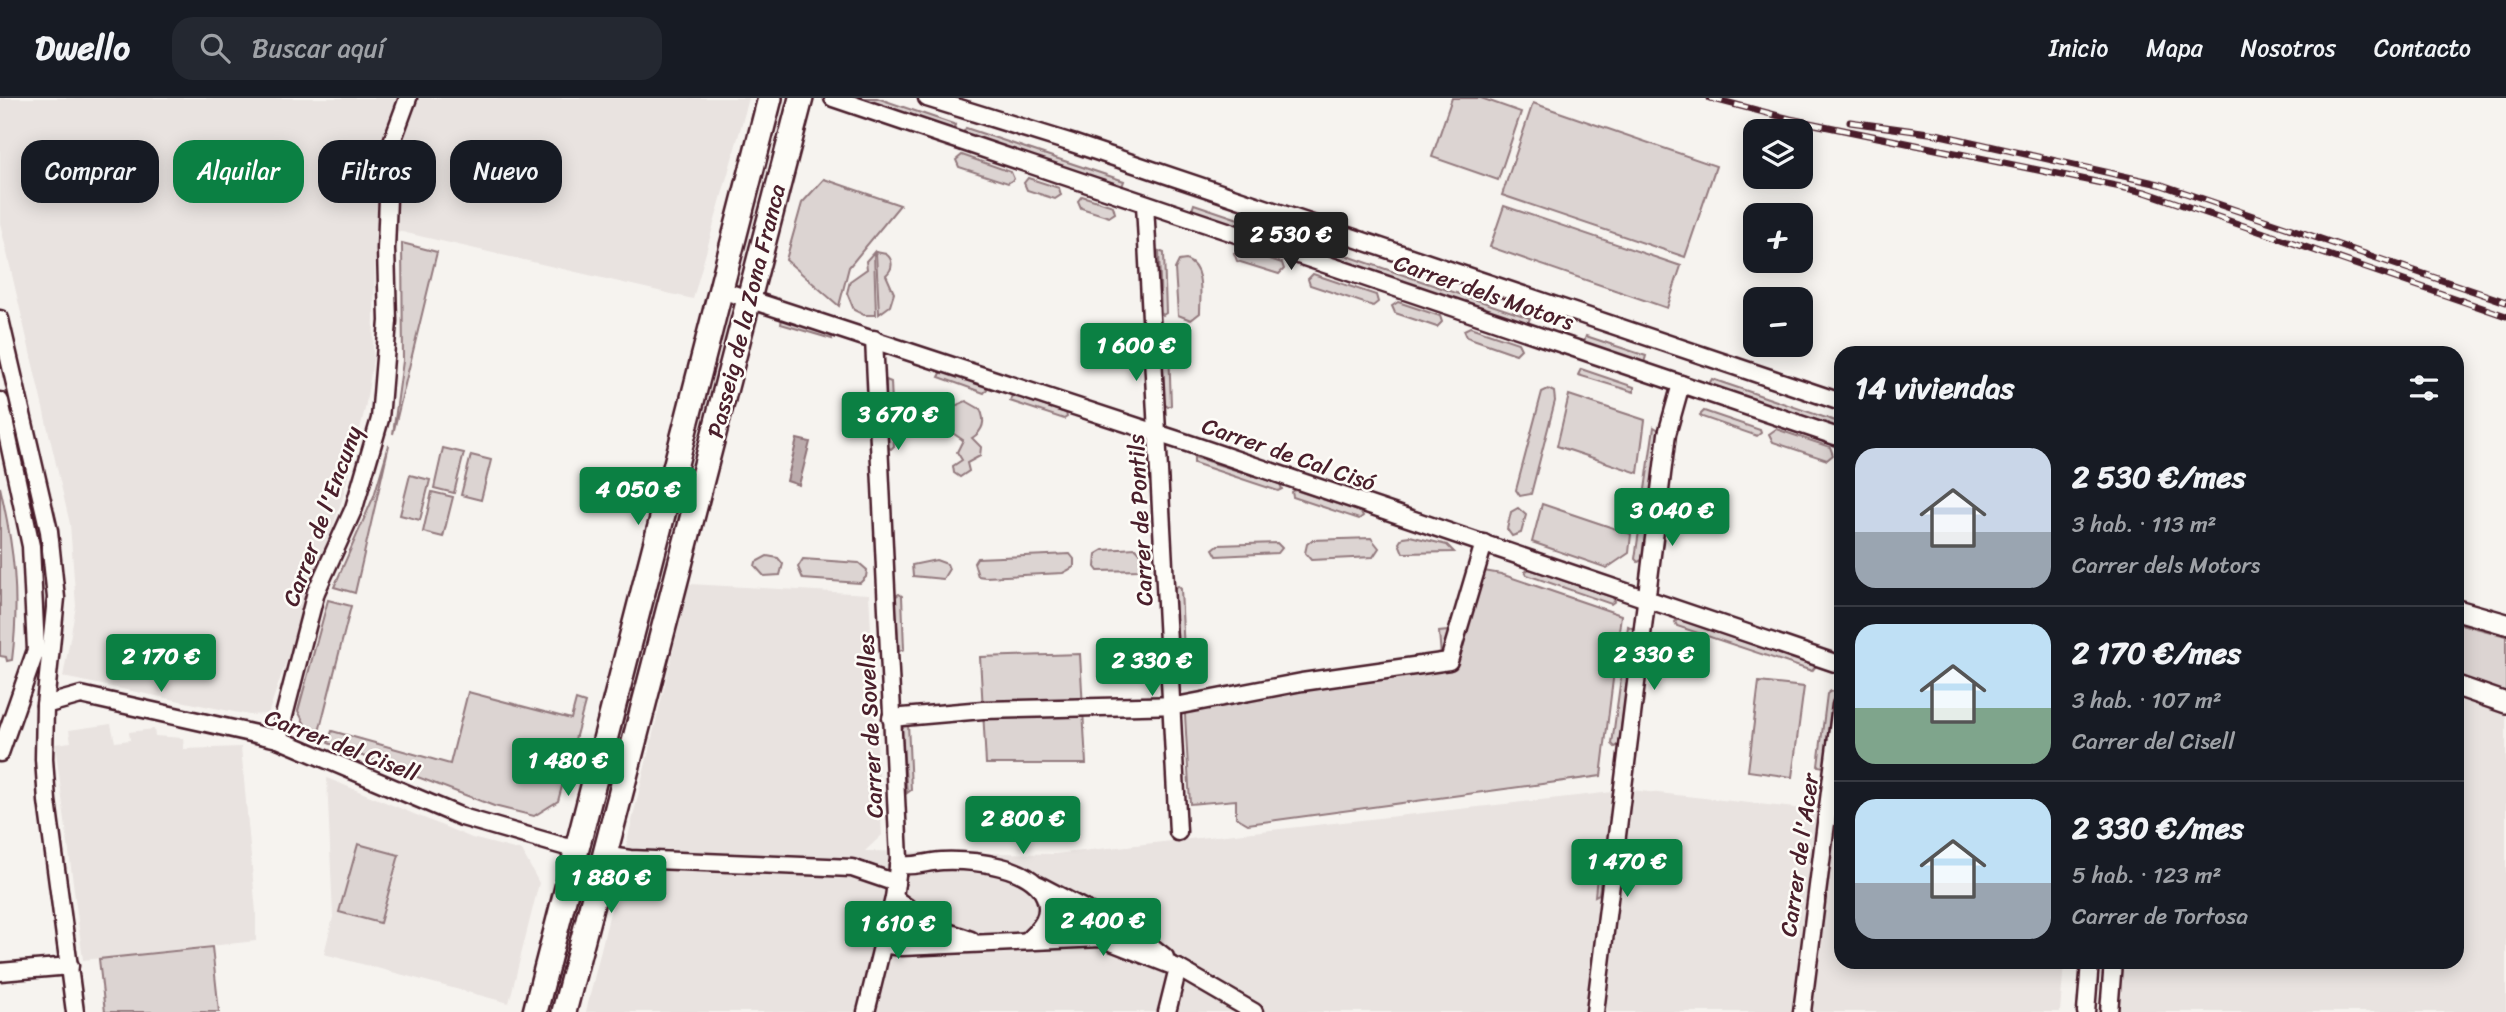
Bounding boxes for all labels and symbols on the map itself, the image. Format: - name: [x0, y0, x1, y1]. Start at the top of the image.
- street label: Passeig de la Zona Franca: [695, 179, 798, 442]
- pin: 2 530 €: [1226, 212, 1356, 272]
- street label: Carrer dels Motors: [1388, 242, 1580, 343]
- pin: 1 600 €: [1071, 324, 1201, 383]
- pin: 3 670 €: [833, 392, 963, 452]
- street label: Carrer de Cal Cisó: [1196, 406, 1382, 503]
- street label: Carrer de l'Encuny: [271, 420, 374, 612]
- street label: Carrer de Pontils: [1116, 433, 1165, 607]
- pin: 4 050 €: [573, 468, 703, 527]
- pin: 3 040 €: [1607, 489, 1737, 548]
- street label: Carrer de Sovelles: [845, 632, 896, 819]
- pin: 2 330 €: [1589, 632, 1719, 692]
- pin: 2 170 €: [96, 634, 226, 694]
- pin: 2 330 €: [1087, 638, 1217, 698]
- street label: Carrer del Cisell: [258, 697, 426, 794]
- pin: 1 480 €: [503, 738, 633, 798]
- street label: Carrer de l'Acer: [1768, 769, 1831, 939]
- pin: 2 800 €: [958, 796, 1088, 856]
- pin: 1 470 €: [1562, 840, 1692, 899]
- pin: 1 880 €: [546, 856, 676, 915]
- pin: 2 400 €: [1038, 898, 1168, 958]
- pin: 1 610 €: [833, 902, 963, 961]

